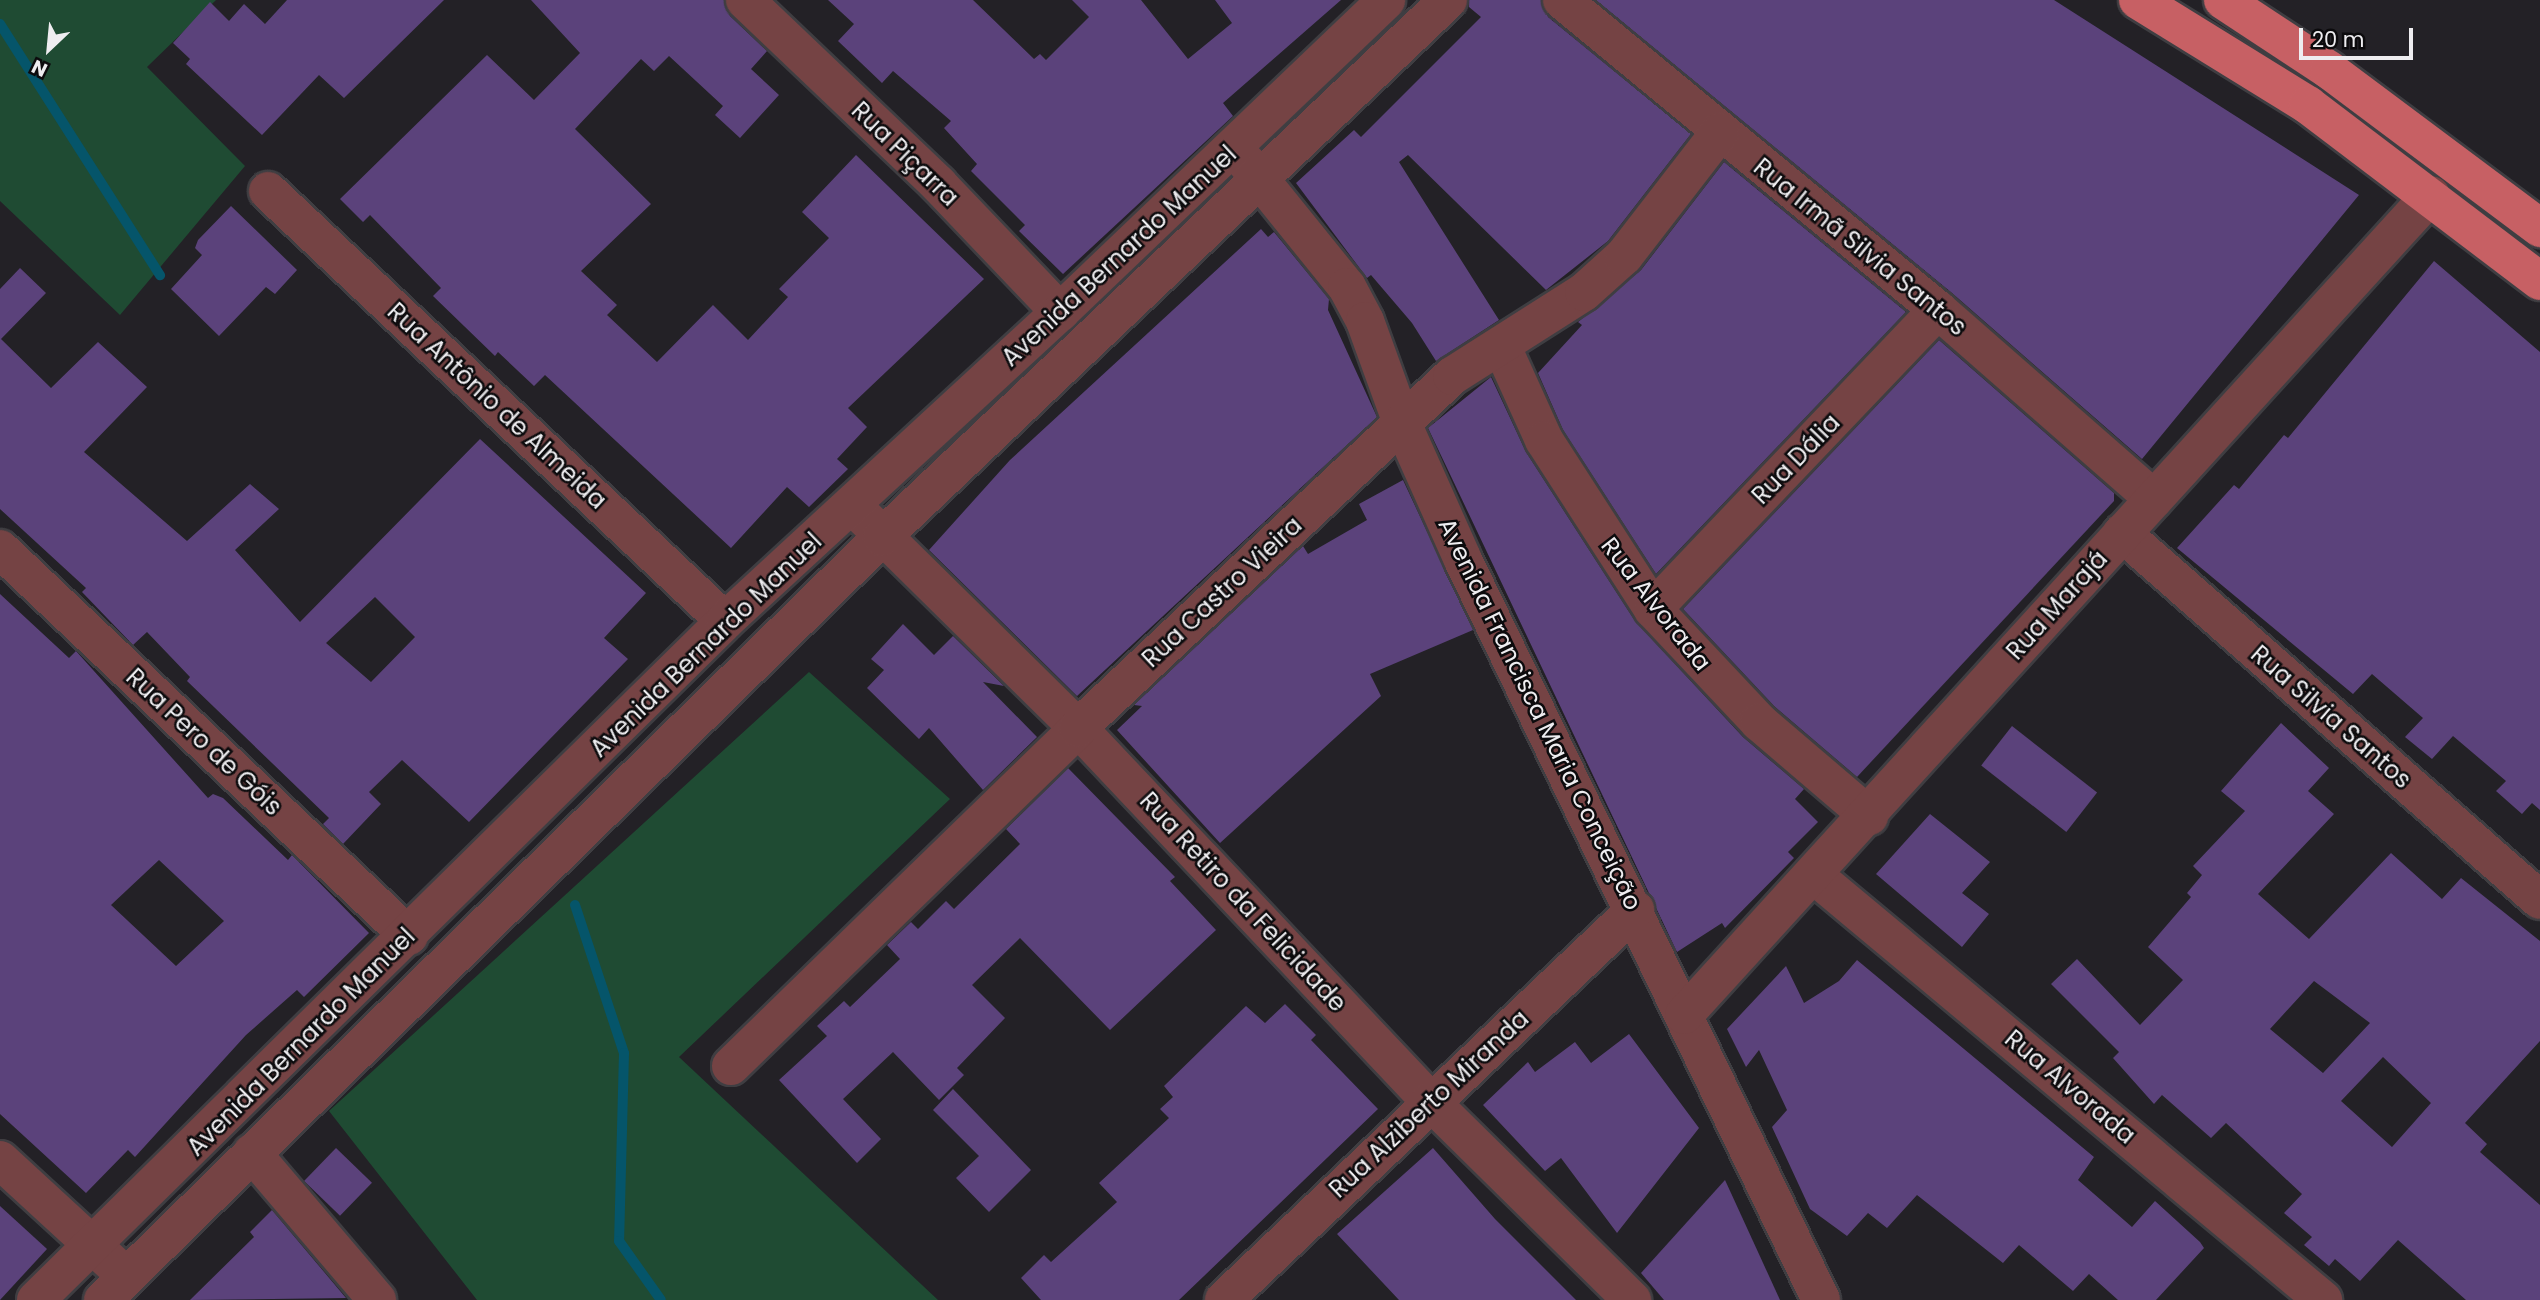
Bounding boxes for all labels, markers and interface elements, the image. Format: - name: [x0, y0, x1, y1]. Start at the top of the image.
- north arrow: [14, 14, 84, 84]
- scale bar: [2302, 14, 2416, 58]
- text: 20 m: [2312, 25, 2365, 54]
- text: N: [27, 53, 52, 84]
- street label: Rua Piçarra: [846, 96, 964, 212]
- street label: Avenida Bernardo Manuel: [996, 140, 1242, 372]
- street label: Rua Irmã Silvia Santos: [1748, 152, 1972, 342]
- street label: Rua Antônio de Almeida: [382, 297, 612, 515]
- street label: Rua Dália: [1746, 408, 1846, 510]
- street label: Rua Castro Vieira: [1136, 511, 1308, 673]
- street label: Avenida Francisca Maria Conceição: [1432, 513, 1648, 915]
- street label: Avenida Bernardo Manuel: [584, 527, 828, 763]
- street label: Rua Alvorada: [1595, 532, 1717, 676]
- street label: Rua Marajá: [2001, 545, 2113, 665]
- street label: Rua Silvia Santos: [2245, 640, 2417, 794]
- street label: Rua Pero de Góis: [120, 663, 288, 821]
- street label: Rua Retiro da Felicidade: [1134, 786, 1352, 1018]
- street label: Avenida Bernardo Manuel: [181, 922, 421, 1162]
- street label: Rua Alziberto Miranda: [1324, 1004, 1534, 1204]
- street label: Rua Alvorada: [1999, 1024, 2141, 1150]

